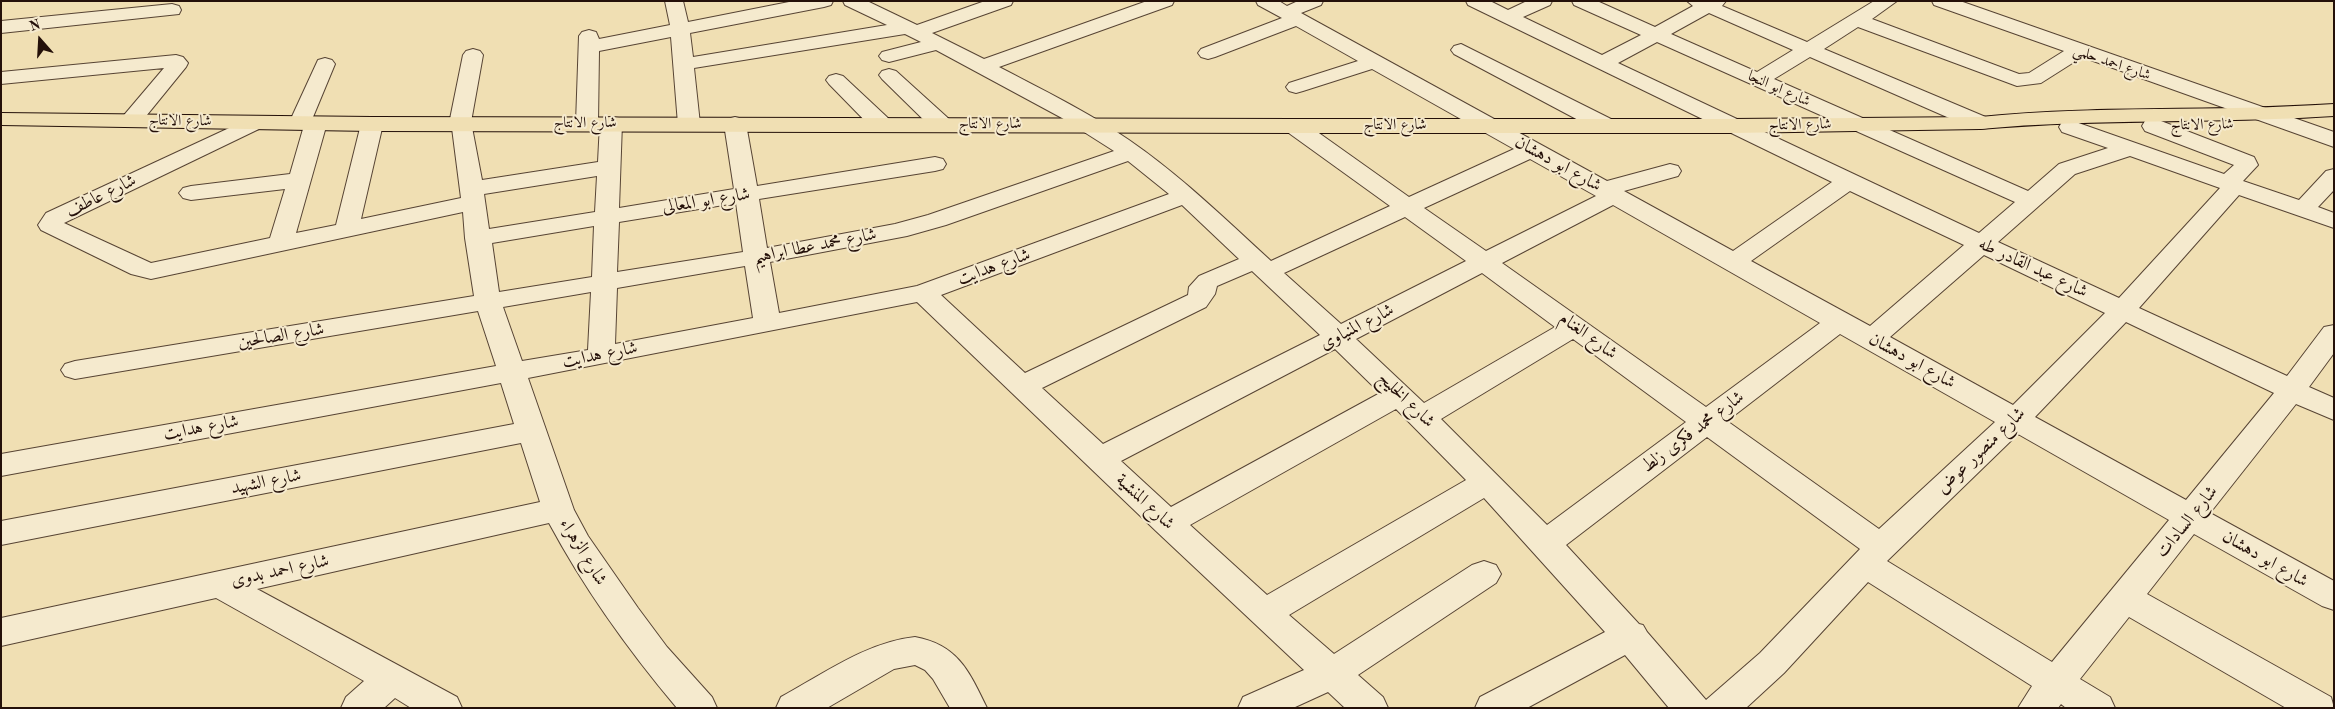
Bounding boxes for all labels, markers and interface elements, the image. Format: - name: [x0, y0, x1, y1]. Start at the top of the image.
- north arrow: [15, 15, 65, 65]
- text: N: [28, 17, 42, 34]
- street label: شارع احمد حلمي: [2071, 41, 2153, 85]
- street label: شارع ابو النجا: [1745, 67, 1813, 111]
- street label: شارع الانتاج: [148, 111, 212, 131]
- street label: شارع الانتاج: [553, 114, 617, 132]
- street label: شارع الانتاج: [958, 115, 1022, 133]
- street label: شارع الانتاج: [1768, 115, 1832, 135]
- street label: شارع الانتاج: [2170, 115, 2234, 135]
- street label: شارع الانتاج: [1363, 116, 1427, 134]
- street label: شارع ابو دهشان: [1511, 131, 1605, 197]
- street label: شارع عاطف: [62, 170, 140, 222]
- street label: شارع ابو المعالى: [660, 183, 752, 219]
- street label: شارع محمد عطا ابراهيم: [751, 223, 879, 269]
- street label: شارع عبد القادر طه: [1975, 233, 2091, 303]
- street label: شارع هدايت: [955, 244, 1033, 290]
- street label: شارع المنياوى: [1316, 299, 1398, 355]
- street label: شارع الغنام: [1555, 308, 1621, 364]
- street label: شارع الصالحين: [236, 319, 326, 353]
- street label: شارع ابو دهشان: [1865, 328, 1959, 394]
- street label: شارع هدايت: [561, 337, 639, 373]
- street label: شارع الخليج: [1373, 368, 1439, 432]
- street label: شارع محمد فكرى زلط: [1637, 386, 1749, 478]
- street label: شارع منصور عوض: [1932, 403, 2030, 499]
- street label: شارع هدايت: [162, 411, 240, 445]
- street label: شارع الشهيد: [229, 465, 303, 499]
- street label: شارع المنشية: [1111, 469, 1179, 535]
- street label: شارع السادات: [2151, 482, 2223, 562]
- street label: شارع الزهراء: [555, 515, 611, 589]
- street label: شارع ابو دهشان: [2218, 526, 2312, 592]
- street label: شارع احمد بدوى: [229, 550, 331, 592]

